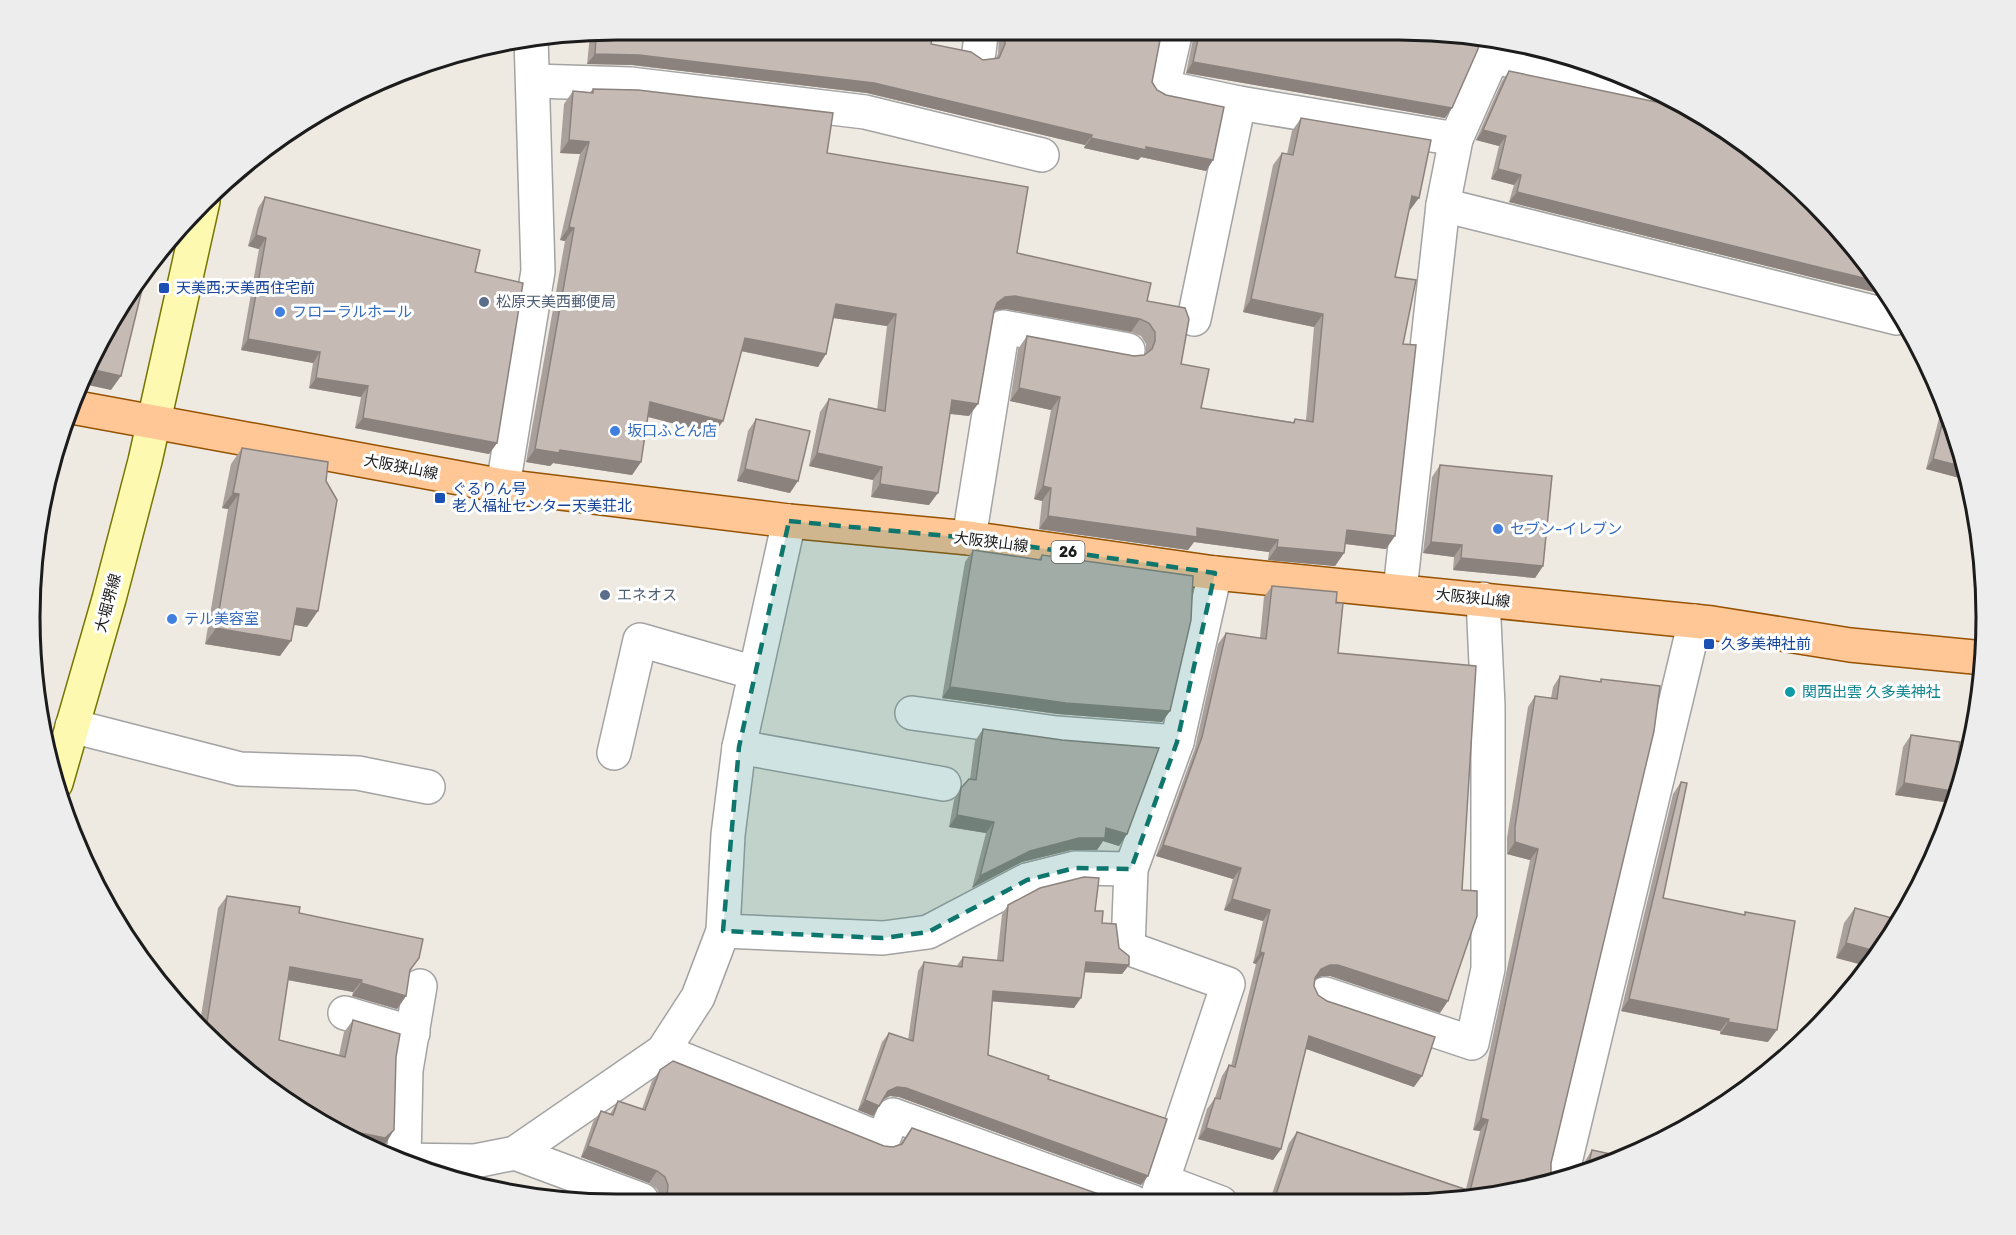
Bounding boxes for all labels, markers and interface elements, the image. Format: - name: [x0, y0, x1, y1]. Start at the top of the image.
- place label: 天美西;天美西住宅前: [176, 279, 315, 297]
- marker: 天美西;天美西住宅前: [157, 281, 171, 295]
- place label: 松原天美西郵便局: [496, 293, 616, 311]
- marker: 松原天美西郵便局: [477, 295, 491, 309]
- place label: フローラルホール: [292, 303, 412, 321]
- marker: フローラルホール: [273, 305, 287, 319]
- place label: 坂口ふとん店: [627, 422, 717, 440]
- marker: 坂口ふとん店: [608, 424, 622, 438]
- street label: 大阪狭山線: [362, 451, 440, 483]
- place label: ぐるりん号 老人福祉センター天美荘北: [452, 480, 632, 515]
- marker: ぐるりん号 老人福祉センター天美荘北: [433, 491, 447, 505]
- place label: セブン-イレブン: [1510, 520, 1622, 538]
- marker: セブン-イレブン: [1491, 522, 1505, 536]
- street label: 大阪狭山線: [953, 528, 1029, 556]
- road number: 26: [1052, 541, 1084, 563]
- street label: 大堀堺線: [92, 572, 124, 634]
- street label: 大阪狭山線: [1435, 585, 1511, 611]
- place label: エネオス: [617, 586, 677, 604]
- marker: エネオス: [598, 588, 612, 602]
- place label: テル美容室: [184, 610, 259, 628]
- marker: テル美容室: [165, 612, 179, 626]
- place label: 久多美神社前: [1721, 635, 1811, 653]
- marker: 久多美神社前: [1702, 637, 1716, 651]
- place label: 関西出雲 久多美神社: [1802, 683, 1941, 701]
- marker: 関西出雲 久多美神社: [1783, 685, 1797, 699]

